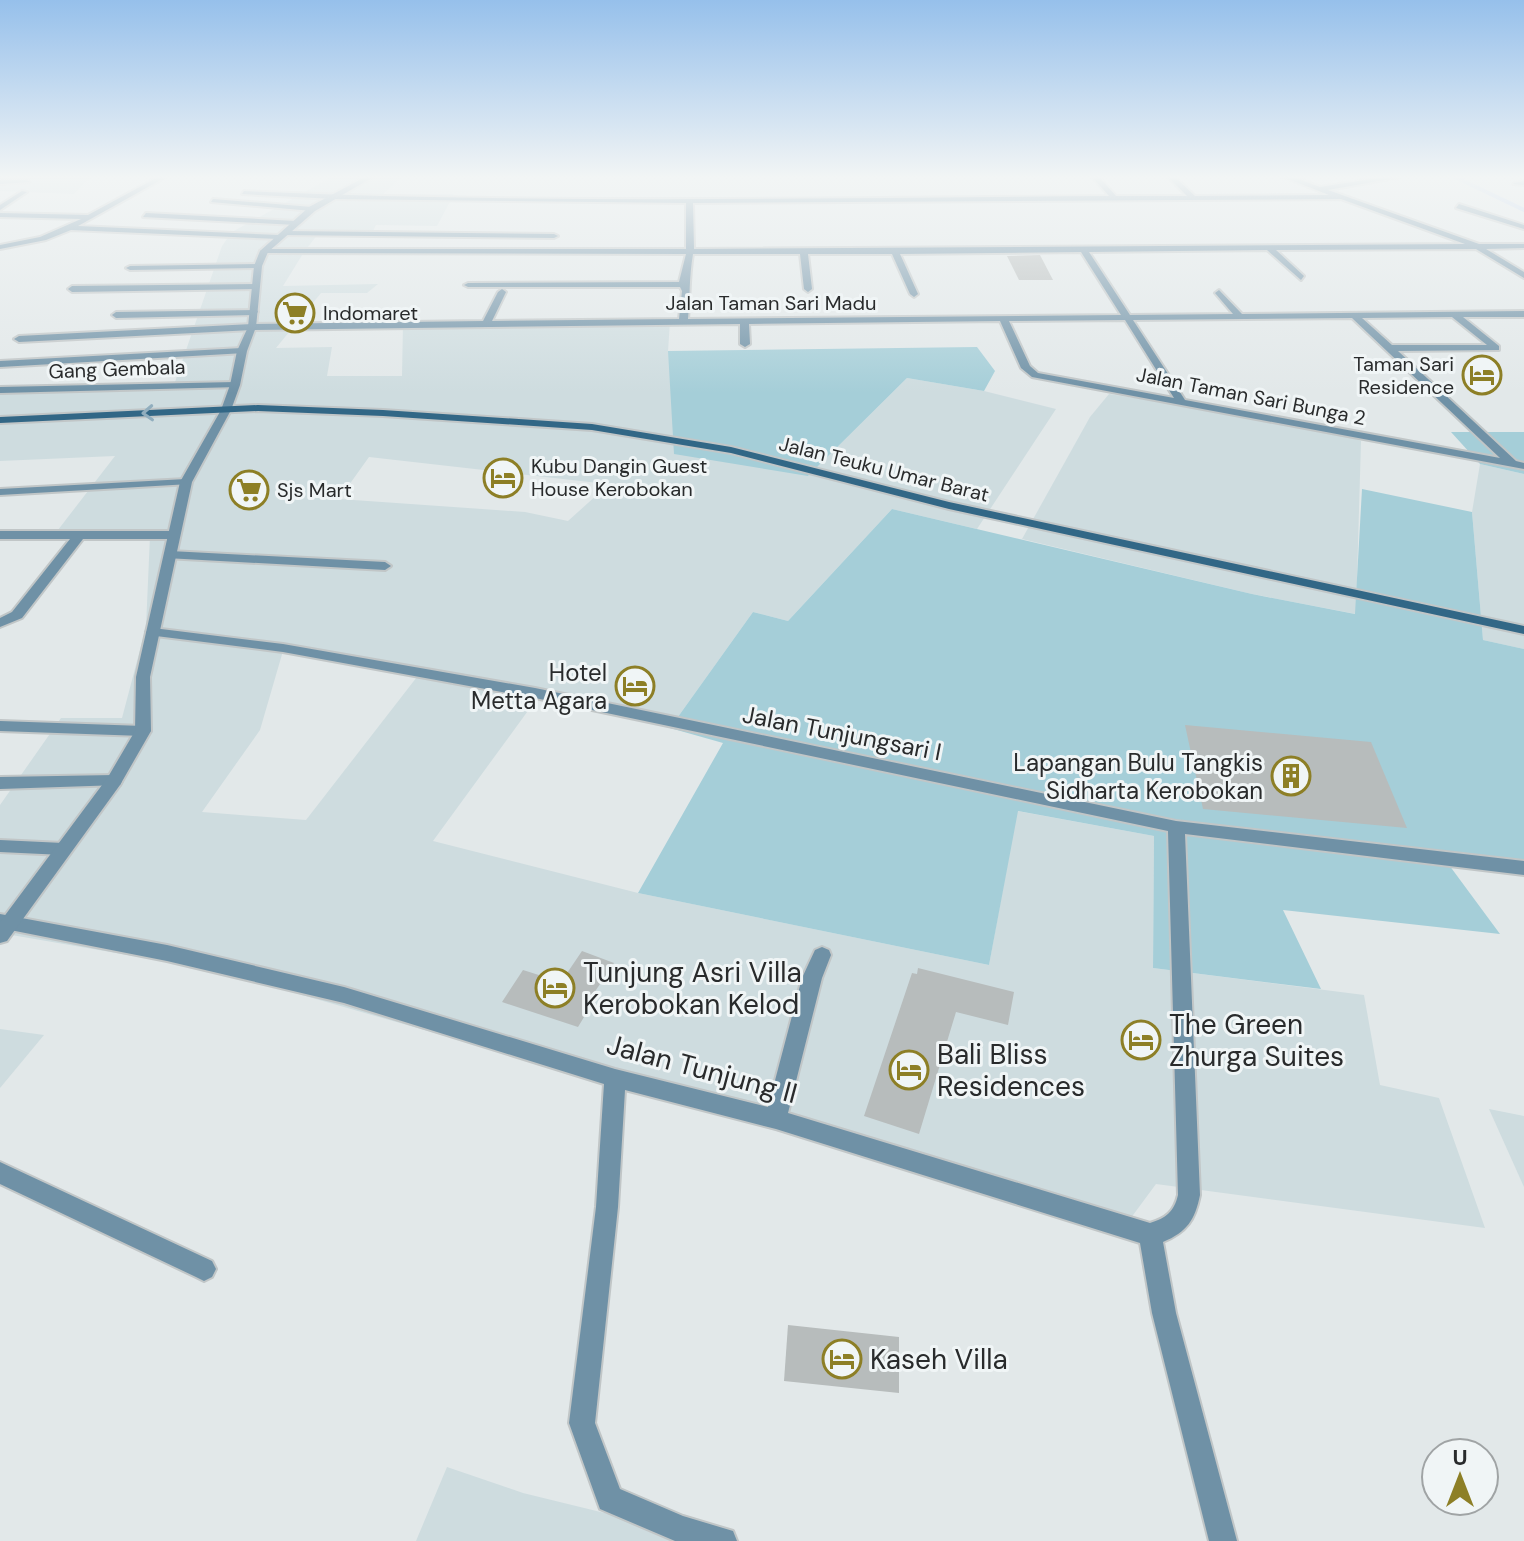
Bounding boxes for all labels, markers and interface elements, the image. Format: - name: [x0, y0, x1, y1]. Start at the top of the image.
- street label: Jalan Taman Sari Madu: [666, 290, 876, 316]
- supermarket icon: Indomaret: [274, 292, 316, 334]
- place label: Indomaret: [323, 300, 418, 326]
- place label: Taman Sari Residence: [1353, 351, 1454, 400]
- street label: Gang Gembala: [48, 354, 186, 384]
- hotel icon: Taman Sari Residence: [1461, 354, 1503, 396]
- street label: Jalan Taman Sari Bunga 2: [1134, 361, 1368, 431]
- one-way arrow: [141, 405, 154, 422]
- street label: Jalan Teuku Umar Barat: [776, 430, 992, 508]
- place label: Kubu Dangin Guest House Kerobokan: [531, 453, 708, 502]
- hotel icon: Kubu Dangin Guest House Kerobokan: [482, 457, 524, 499]
- supermarket icon: Sjs Mart: [228, 469, 270, 511]
- place label: Sjs Mart: [277, 477, 352, 503]
- place label: Hotel Metta Agara: [471, 657, 607, 716]
- hotel icon: Hotel Metta Agara: [614, 665, 656, 707]
- street label: Jalan Tunjungsari I: [740, 699, 944, 767]
- place label: Lapangan Bulu Tangkis Sidharta Kerobokan: [1013, 747, 1263, 806]
- building icon: Lapangan Bulu Tangkis Sidharta Kerobokan: [1270, 755, 1312, 797]
- place label: Tunjung Asri Villa Kerobokan Kelod: [583, 954, 802, 1023]
- hotel icon: Tunjung Asri Villa Kerobokan Kelod: [534, 967, 576, 1009]
- place label: The Green Zhurga Suites: [1169, 1006, 1344, 1075]
- hotel icon: The Green Zhurga Suites: [1120, 1019, 1162, 1061]
- street label: Jalan Tunjung II: [603, 1026, 801, 1112]
- place label: Bali Bliss Residences: [937, 1036, 1085, 1105]
- hotel icon: Bali Bliss Residences: [888, 1049, 930, 1091]
- hotel icon: Kaseh Villa: [821, 1338, 863, 1380]
- place label: Kaseh Villa: [870, 1341, 1008, 1378]
- north arrow: [1420, 1437, 1500, 1517]
- text: U: [1452, 1443, 1468, 1472]

